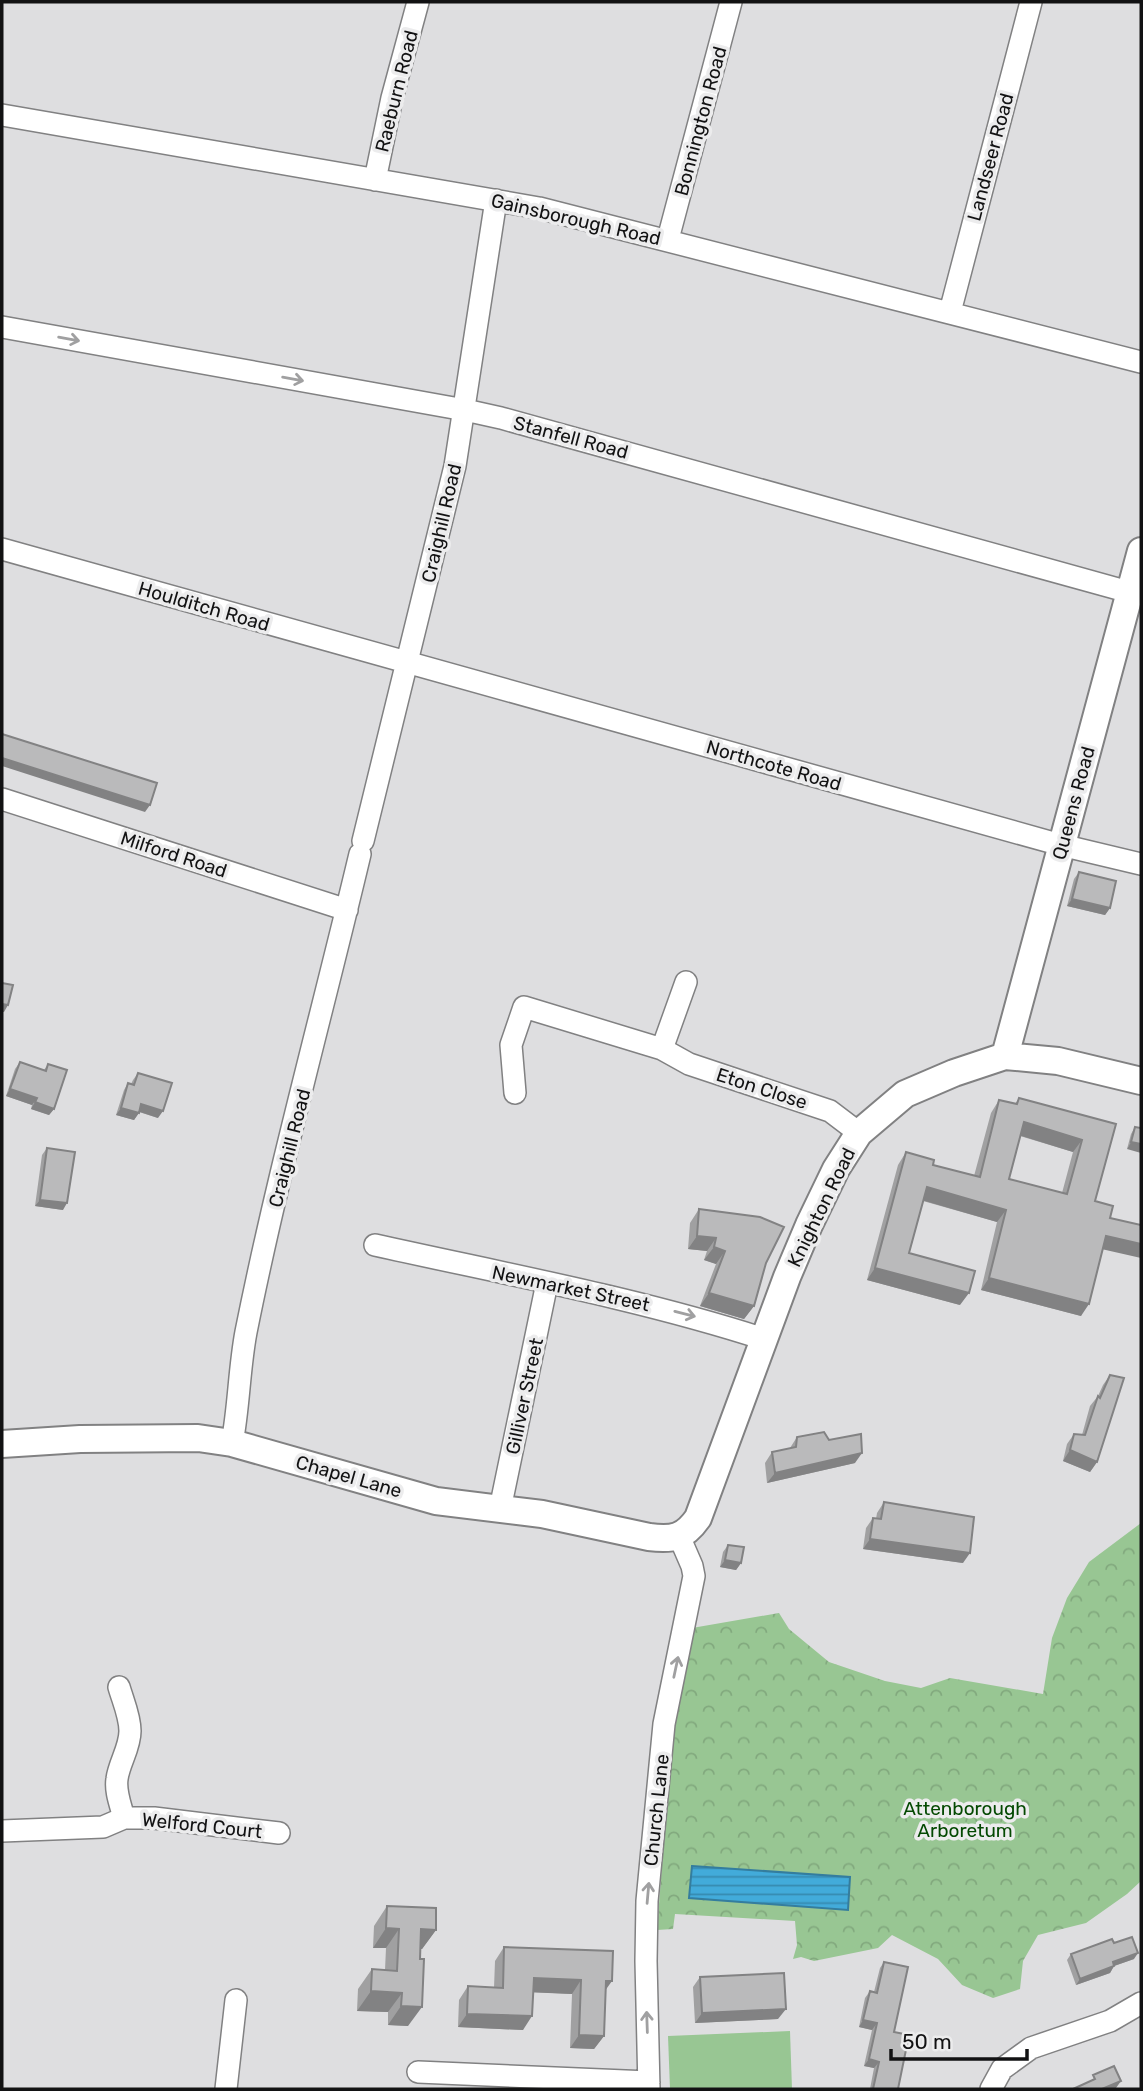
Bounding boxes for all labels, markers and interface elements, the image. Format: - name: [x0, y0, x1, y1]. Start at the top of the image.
- street label: Raeburn Road: [370, 28, 423, 154]
- street label: Bonnington Road: [669, 44, 731, 198]
- street label: Landseer Road: [962, 91, 1019, 224]
- street label: Gainsborough Road: [489, 189, 663, 250]
- one-way arrow: [57, 333, 80, 346]
- one-way arrow: [281, 373, 304, 386]
- street label: Stanfell Road: [511, 411, 631, 464]
- street label: Craighill Road: [417, 461, 466, 585]
- street label: Houlditch Road: [136, 577, 272, 636]
- street label: Northcote Road: [704, 735, 844, 796]
- street label: Queens Road: [1047, 744, 1100, 862]
- street label: Milford Road: [118, 826, 230, 882]
- street label: Eton Close: [713, 1063, 810, 1114]
- street label: Craighill Road: [264, 1087, 315, 1210]
- street label: Knighton Road: [783, 1144, 860, 1271]
- street label: Newmarket Street: [490, 1261, 652, 1317]
- one-way arrow: [673, 1308, 696, 1321]
- street label: Gilliver Street: [501, 1335, 548, 1456]
- street label: Chapel Lane: [293, 1450, 405, 1503]
- one-way arrow: [669, 1656, 683, 1679]
- street label: Church Lane: [639, 1753, 674, 1867]
- park label: Attenborough Arboretum: [903, 1797, 1027, 1842]
- street label: Welford Court: [141, 1808, 264, 1843]
- one-way arrow: [642, 1882, 655, 1905]
- one-way arrow: [641, 2010, 654, 2033]
- scale bar: [891, 2018, 1028, 2062]
- text: 50 m: [902, 2029, 952, 2054]

